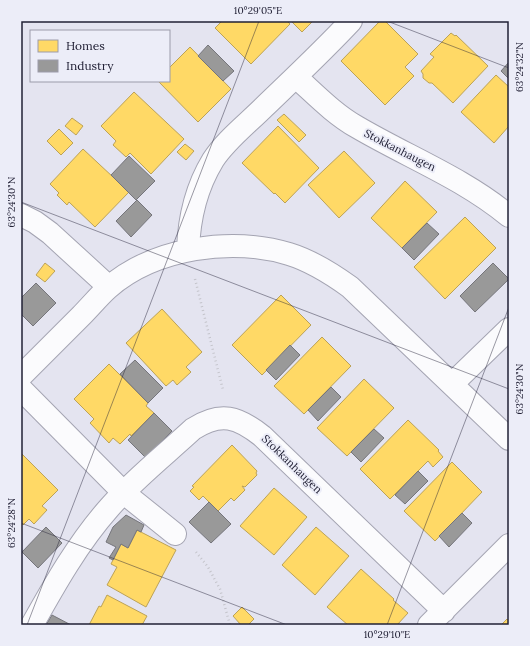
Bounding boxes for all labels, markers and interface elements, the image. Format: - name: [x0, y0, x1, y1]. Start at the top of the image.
- text: 10°29'05"E: [234, 4, 282, 17]
- legend: [30, 30, 170, 82]
- text: Homes: [66, 38, 105, 53]
- text: 63°24'32"N: [513, 42, 526, 92]
- text: Industry: [66, 58, 114, 73]
- street label: Stokkanhaugen: [362, 126, 438, 174]
- text: 63°24'30"N: [5, 176, 18, 227]
- text: 63°24'30"N: [513, 363, 526, 414]
- street label: Stokkanhaugen: [259, 432, 325, 497]
- text: 63°24'28"N: [5, 498, 18, 548]
- text: 10°29'10"E: [364, 628, 410, 641]

